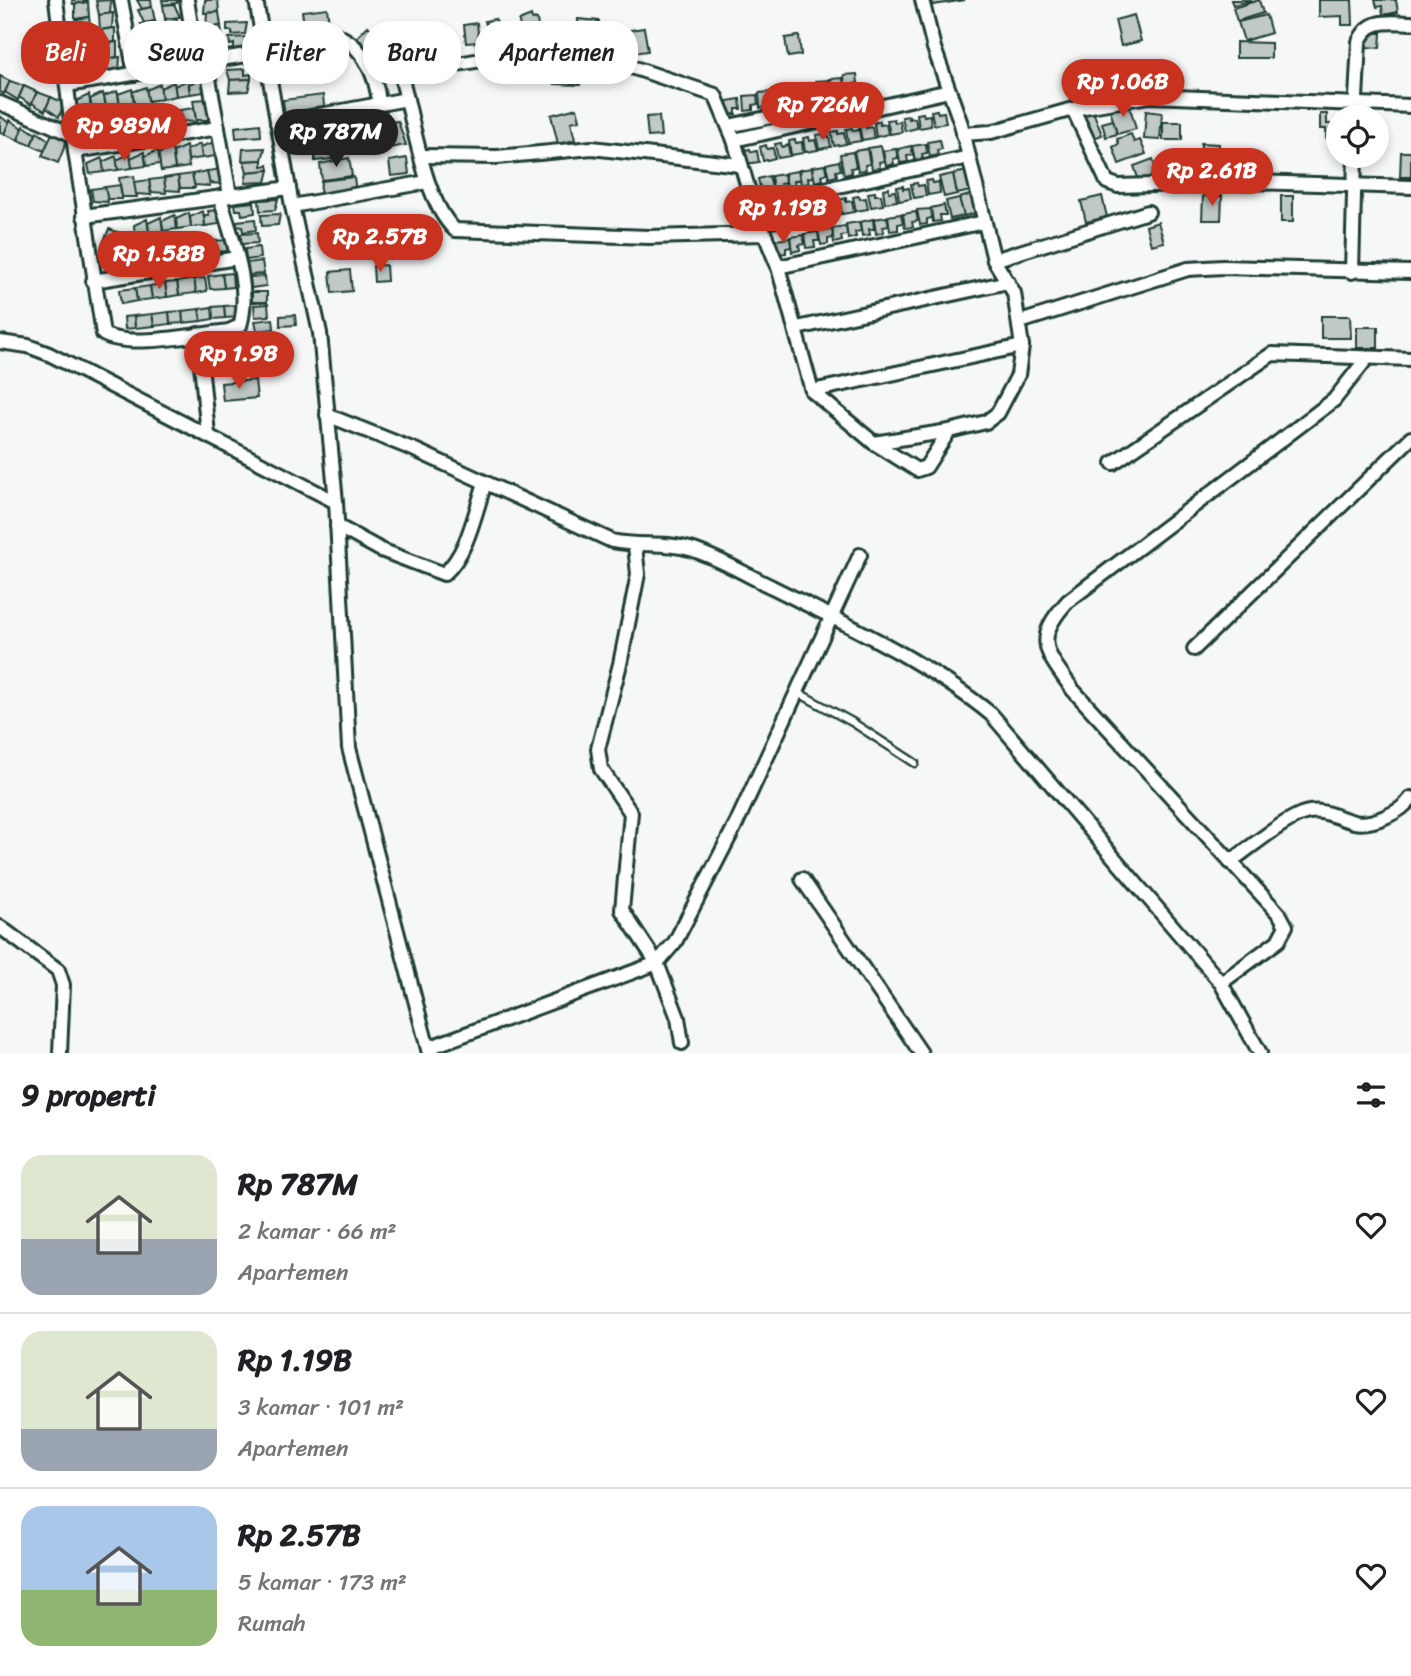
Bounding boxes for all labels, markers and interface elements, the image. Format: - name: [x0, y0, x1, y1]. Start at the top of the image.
- chip: Beli: [21, 21, 110, 84]
- chip: Sewa: [124, 21, 228, 84]
- chip: Filter: [242, 21, 349, 84]
- chip: Baru: [363, 21, 461, 84]
- chip: Apartemen: [475, 21, 638, 84]
- pin: Rp 1.06B: [1051, 60, 1195, 119]
- text: Rp 1.06B: [1077, 61, 1169, 102]
- pin: Rp 726M: [758, 82, 888, 142]
- text: Rp 726M: [777, 84, 869, 125]
- pin: Rp 989M: [59, 104, 189, 163]
- text: Rp 989M: [77, 105, 171, 146]
- map controls: [1326, 105, 1389, 168]
- button: locate: [1326, 105, 1389, 168]
- pin: Rp 787M: [271, 110, 401, 169]
- text: Rp 787M: [290, 111, 382, 152]
- pin: Rp 2.61B: [1140, 148, 1284, 208]
- text: Rp 2.61B: [1167, 150, 1257, 191]
- pin: Rp 1.19B: [711, 186, 855, 245]
- text: Rp 1.19B: [739, 187, 827, 228]
- pin: Rp 2.57B: [308, 215, 452, 274]
- text: Rp 2.57B: [333, 216, 427, 257]
- pin: Rp 1.58B: [87, 232, 231, 291]
- text: Rp 1.58B: [113, 233, 205, 274]
- pin: Rp 1.9B: [174, 332, 304, 391]
- text: Rp 1.9B: [200, 333, 278, 374]
- text: 9 properti: [21, 1068, 156, 1122]
- icon: filters: [1352, 1076, 1390, 1114]
- text: Rp 787M: [238, 1157, 358, 1211]
- icon: home: [77, 1183, 161, 1267]
- icon: heart: [1352, 1206, 1390, 1244]
- text: 2 kamar · 66 m²: [238, 1211, 397, 1252]
- text: Apartemen: [238, 1252, 348, 1293]
- text: Rp 1.19B: [238, 1333, 352, 1387]
- icon: home: [77, 1359, 161, 1443]
- icon: heart: [1352, 1382, 1390, 1420]
- text: 3 kamar · 101 m²: [238, 1387, 404, 1428]
- text: Apartemen: [238, 1428, 348, 1469]
- text: Rp 2.57B: [238, 1508, 361, 1562]
- icon: home: [77, 1534, 161, 1618]
- icon: heart: [1352, 1557, 1390, 1595]
- text: 5 kamar · 173 m²: [238, 1562, 407, 1603]
- text: Rumah: [238, 1603, 306, 1644]

